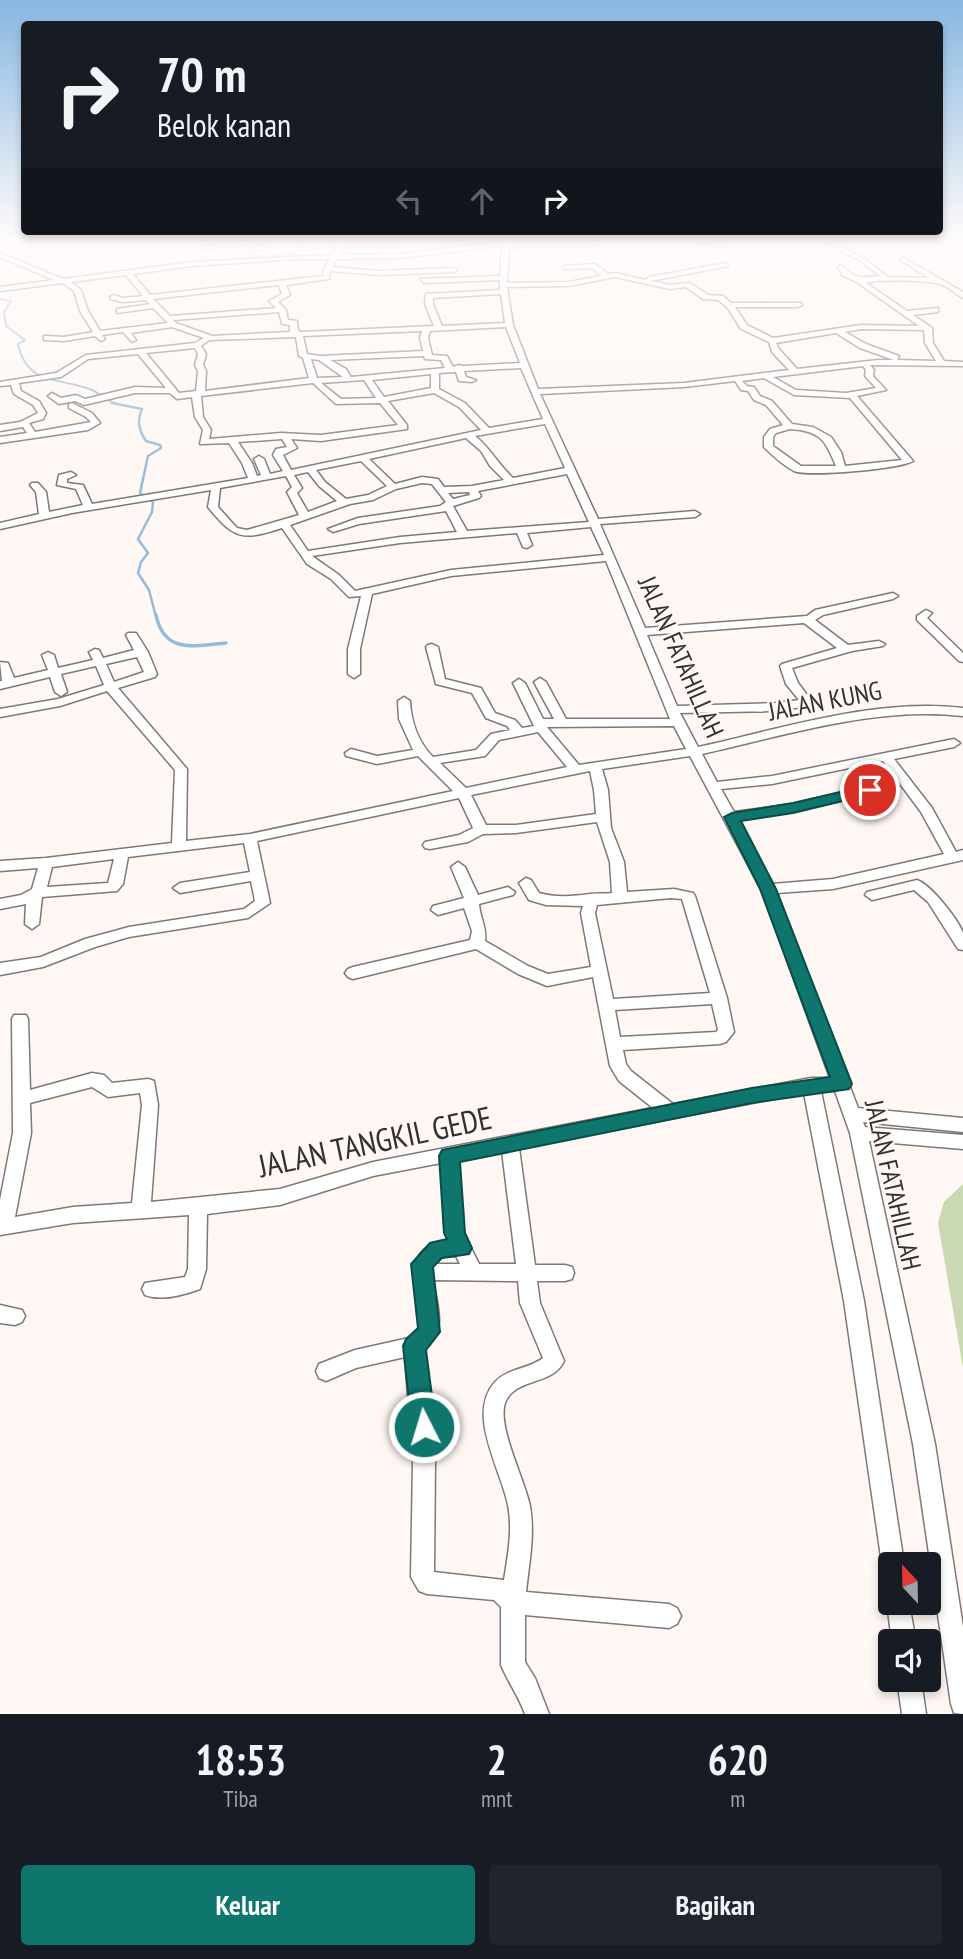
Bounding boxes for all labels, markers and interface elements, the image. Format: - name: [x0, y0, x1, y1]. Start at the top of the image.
- text: 70 m: [157, 42, 246, 106]
- icon: right: [42, 49, 133, 140]
- text: Belok kanan: [157, 104, 291, 146]
- icon: left: [390, 182, 428, 220]
- icon: ahead: [463, 182, 501, 220]
- icon: right: [536, 182, 574, 220]
- street label: JALAN FATAHILLAH: [631, 570, 732, 743]
- street label: JALAN KUNG: [765, 673, 884, 728]
- pin: [840, 760, 900, 820]
- icon: arrive: [851, 771, 889, 809]
- street label: JALAN TANGKIL GEDE: [253, 1096, 495, 1186]
- street label: JALAN FATAHILLAH: [858, 1096, 929, 1273]
- position arrow: [387, 1390, 461, 1464]
- north arrow: [878, 1552, 942, 1615]
- map controls: [878, 1552, 941, 1692]
- button: sound: [878, 1629, 941, 1692]
- text: 18:53: [195, 1732, 286, 1787]
- text: 2: [487, 1732, 507, 1787]
- text: 620: [708, 1732, 768, 1787]
- text: Tiba: [223, 1784, 258, 1813]
- text: mnt: [481, 1784, 513, 1813]
- text: m: [730, 1784, 745, 1813]
- button: Keluar: [21, 1865, 475, 1945]
- button: Bagikan: [489, 1865, 942, 1945]

